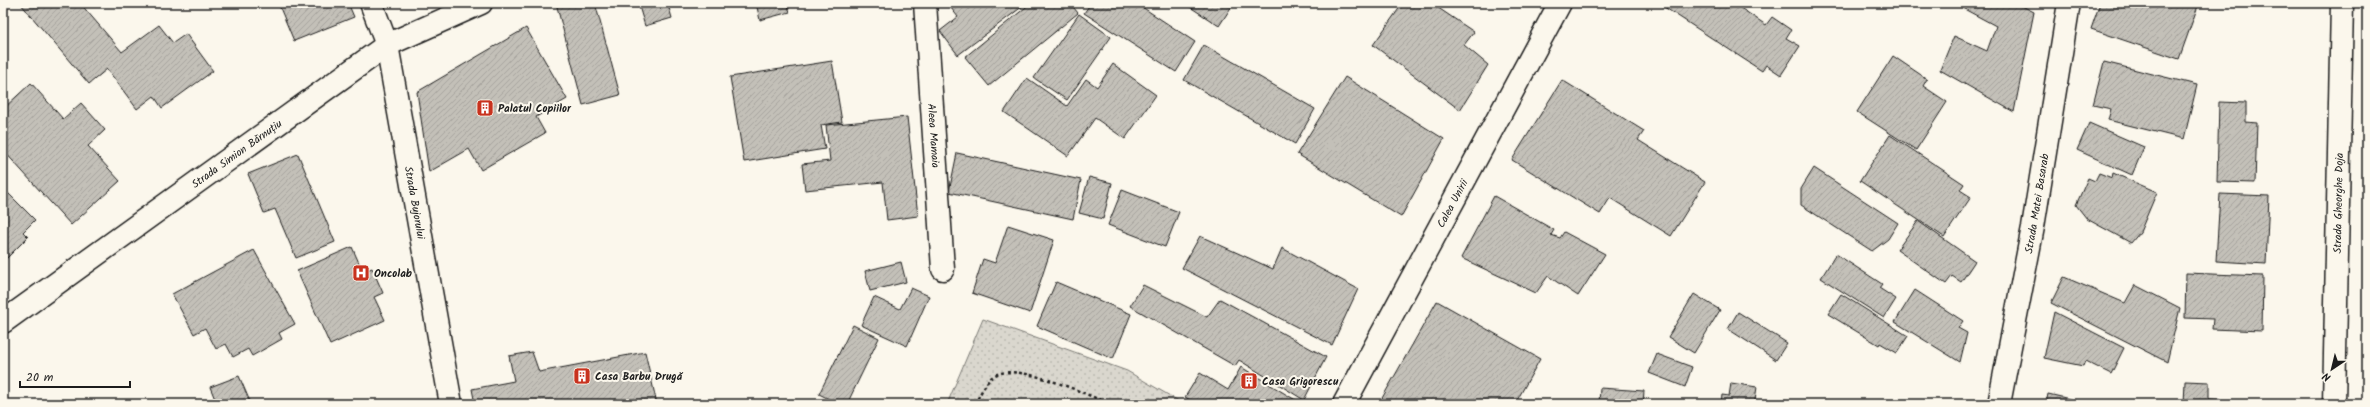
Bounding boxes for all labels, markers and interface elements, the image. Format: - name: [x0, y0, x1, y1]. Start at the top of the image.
- building icon: Palatul Copiilor: [475, 98, 495, 118]
- place label: Palatul Copiilor: [498, 100, 572, 118]
- street label: Aleea Mamaia: [922, 103, 944, 169]
- street label: Strada Simion Bărnuțiu: [188, 115, 287, 193]
- street label: Strada Matei Basarab: [2020, 152, 2055, 255]
- street label: Strada Gheorghe Doja: [2329, 152, 2349, 254]
- street label: Strada Bujorului: [399, 165, 430, 241]
- street label: Calea Unirii: [1433, 176, 1474, 231]
- hospital icon: Oncolab: [351, 263, 371, 283]
- place label: Oncolab: [374, 265, 412, 283]
- north arrow: [2312, 349, 2352, 389]
- scale bar: [20, 363, 130, 389]
- building icon: Casa Barbu Drugă: [572, 366, 592, 386]
- text: N: [2319, 367, 2335, 386]
- text: 20 m: [26, 368, 54, 387]
- place label: Casa Barbu Drugă: [595, 368, 684, 386]
- building icon: Casa Grigorescu: [1239, 371, 1259, 391]
- place label: Casa Grigorescu: [1262, 373, 1339, 391]

